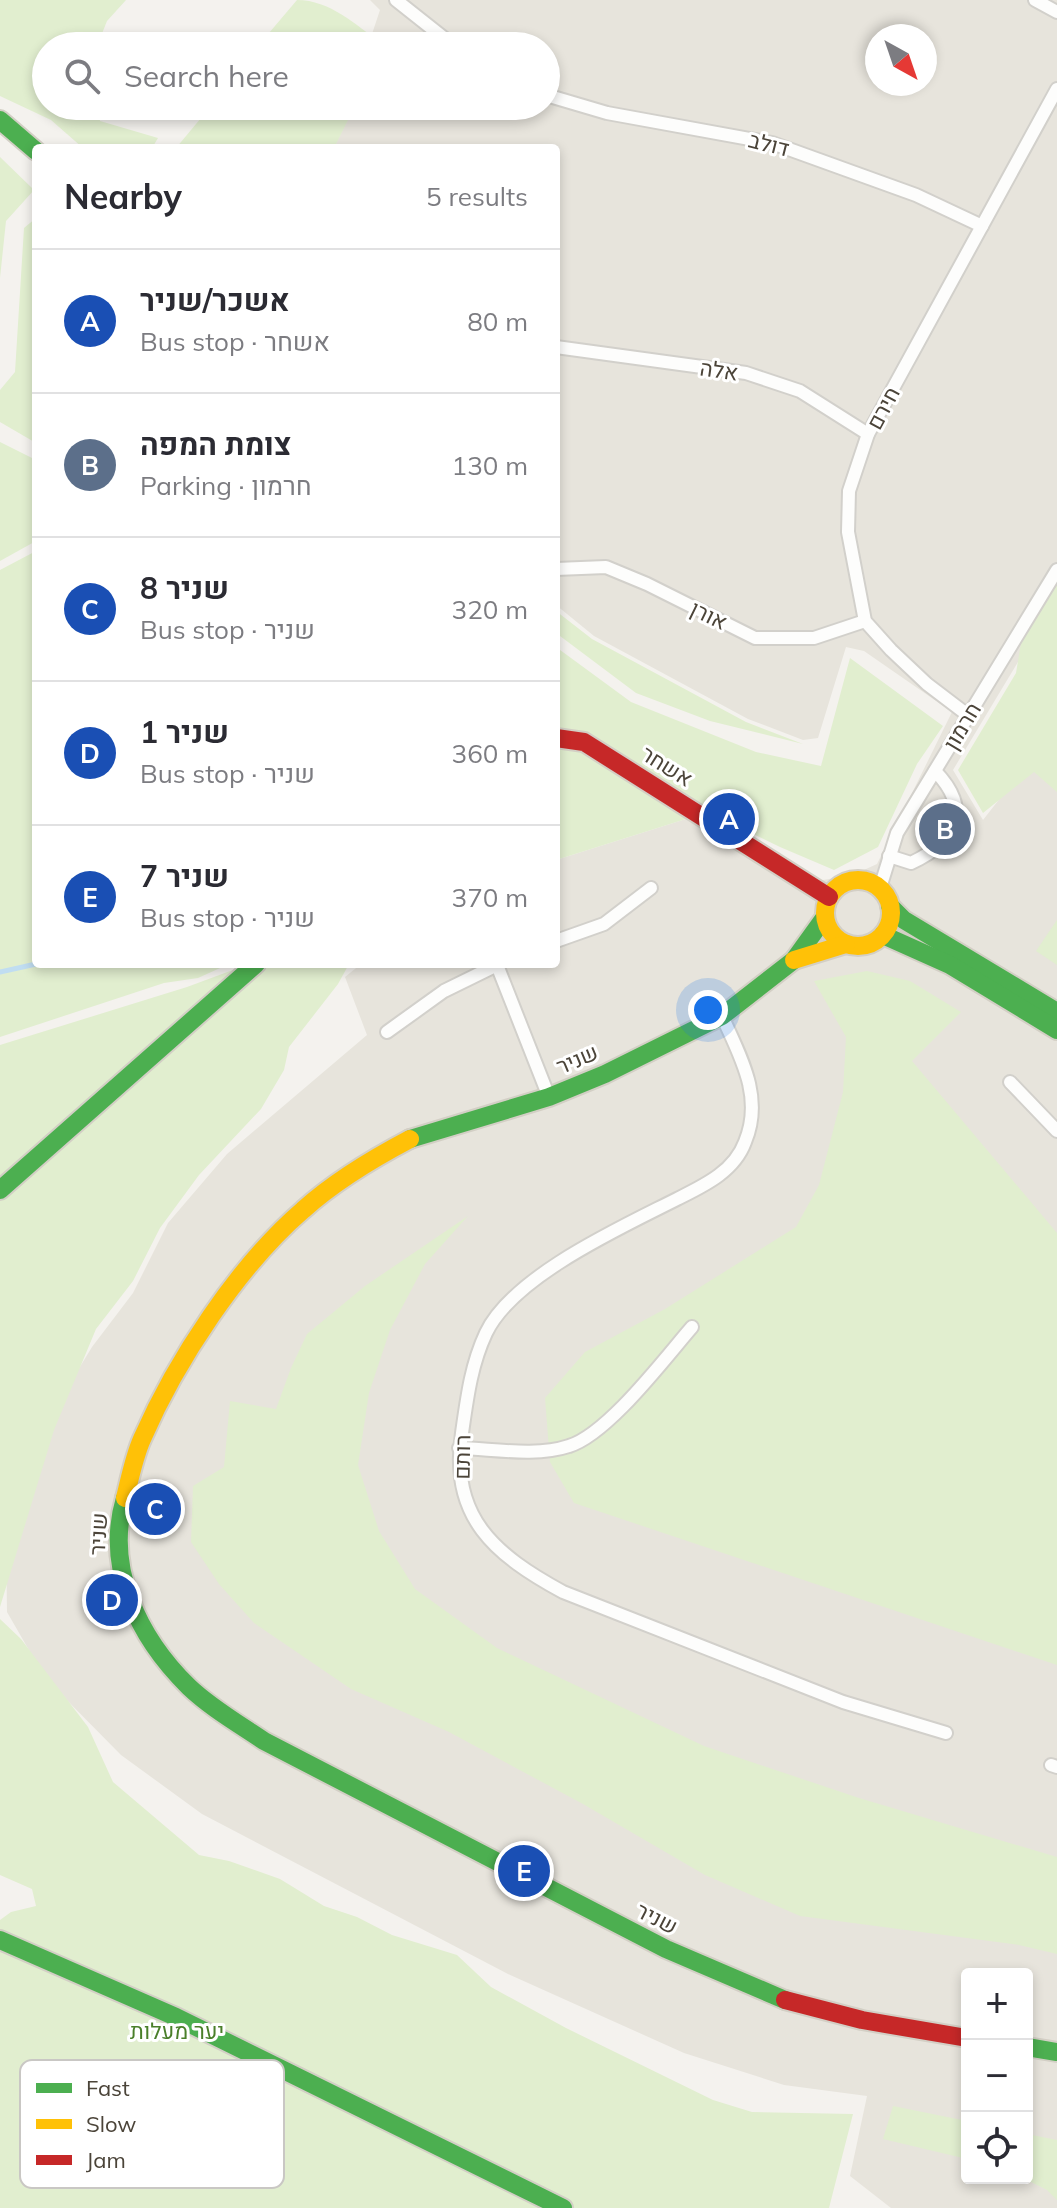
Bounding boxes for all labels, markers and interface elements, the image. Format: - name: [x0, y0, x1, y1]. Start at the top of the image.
- north arrow: [865, 24, 937, 96]
- search box: [32, 32, 560, 120]
- icon: search: [60, 54, 104, 98]
- text: Search here: [124, 57, 289, 95]
- street label: דולב: [746, 125, 792, 163]
- text: Nearby: [64, 175, 182, 218]
- text: 5 results: [426, 180, 528, 213]
- text: אשכר/שניר: [140, 281, 290, 319]
- text: A: [80, 305, 100, 338]
- text: 80 m: [467, 305, 528, 338]
- text: Bus stop · אשחר: [140, 325, 330, 358]
- street label: אלה: [698, 353, 740, 387]
- street label: חירם: [860, 382, 906, 434]
- text: צומת המפה: [140, 425, 291, 463]
- text: B: [81, 449, 99, 482]
- text: 130 m: [452, 449, 528, 482]
- text: Parking · חרמון: [140, 469, 312, 502]
- text: שניר 8: [140, 569, 229, 607]
- text: C: [81, 593, 99, 626]
- text: 320 m: [452, 593, 528, 626]
- street label: אורן: [686, 594, 732, 636]
- text: Bus stop · שניר: [140, 613, 315, 646]
- street label: חרמון: [937, 697, 987, 755]
- text: שניר 1: [140, 713, 229, 751]
- text: D: [80, 737, 100, 770]
- text: 360 m: [452, 737, 528, 770]
- street label: אשחר: [636, 739, 698, 793]
- text: Bus stop · שניר: [140, 757, 315, 790]
- pin: A: [703, 789, 755, 849]
- pin: B: [919, 799, 971, 859]
- text: שניר 7: [140, 857, 229, 895]
- text: E: [82, 881, 98, 914]
- text: 370 m: [452, 881, 528, 914]
- text: Bus stop · שניר: [140, 901, 315, 934]
- your location: [688, 990, 728, 1030]
- street label: שניר: [552, 1038, 602, 1080]
- street label: רותם: [448, 1434, 476, 1480]
- pin: C: [129, 1479, 181, 1539]
- street label: שניר: [83, 1512, 113, 1556]
- pin: D: [86, 1570, 138, 1630]
- pin: E: [498, 1841, 550, 1901]
- street label: שניר: [632, 1896, 682, 1940]
- map controls: [961, 1968, 1033, 2184]
- button: +: [961, 1968, 1033, 2040]
- park label: יער מעלות: [130, 2017, 224, 2045]
- button: −: [961, 2040, 1033, 2112]
- legend: [20, 2060, 284, 2188]
- text: Fast: [86, 2074, 130, 2102]
- text: Slow: [86, 2110, 136, 2138]
- button: locate: [961, 2112, 1033, 2184]
- text: Jam: [86, 2146, 126, 2174]

